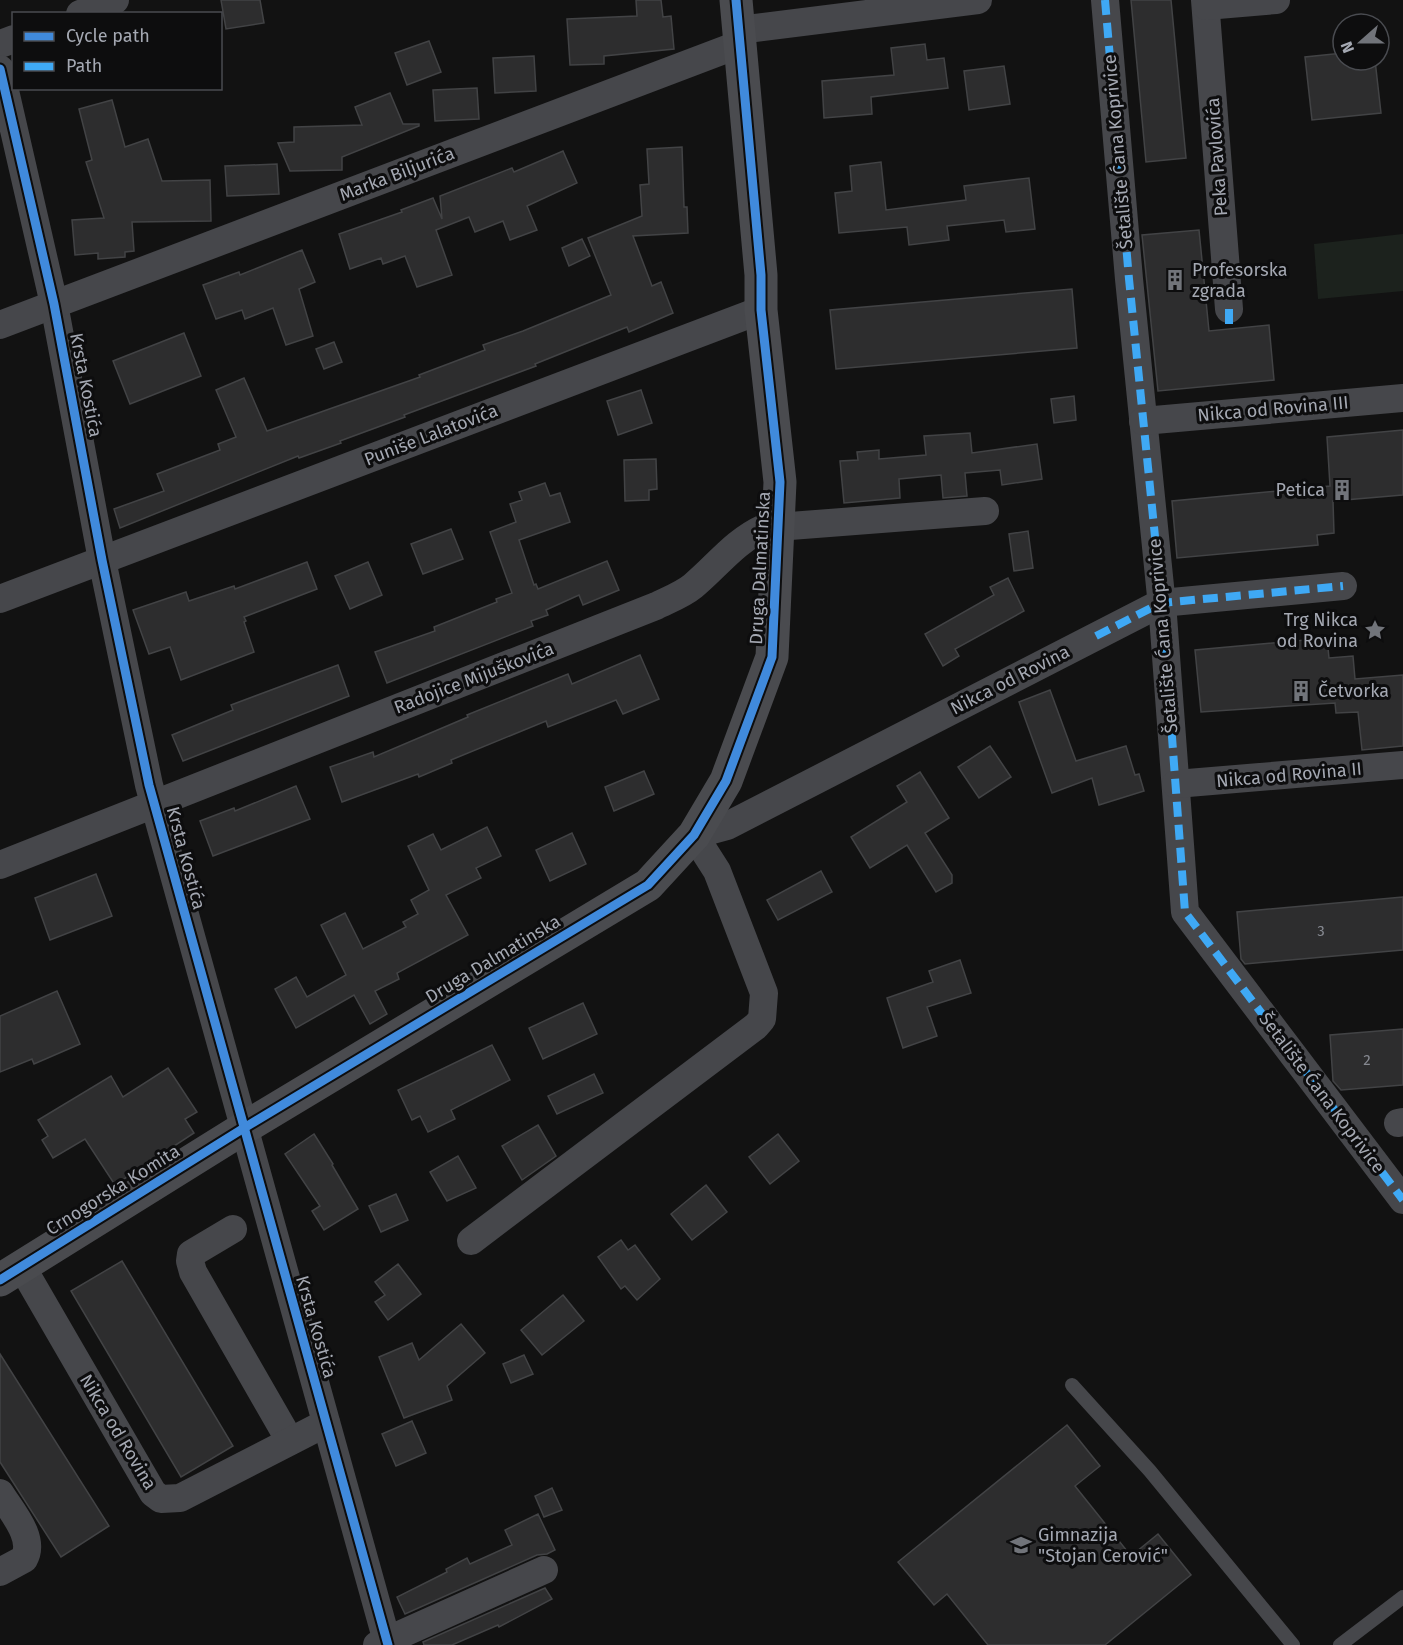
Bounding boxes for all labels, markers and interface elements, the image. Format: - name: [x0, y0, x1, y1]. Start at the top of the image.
- legend: [12, 12, 222, 90]
- north arrow: [1331, 12, 1391, 72]
- text: Cycle path: [66, 25, 150, 47]
- text: N: [1337, 39, 1358, 56]
- street label: Šetalište Ćana Koprivice: [1099, 54, 1137, 250]
- text: Path: [66, 55, 102, 77]
- street label: Peka Pavlovića: [1202, 97, 1232, 217]
- street label: Marka Biljurića: [336, 142, 458, 206]
- place label: Profesorska zgrada: [1192, 259, 1287, 302]
- building icon: Profesorska zgrada: [1163, 268, 1187, 292]
- street label: Krsta Kostića: [65, 331, 107, 439]
- street label: Nikca od Rovina III: [1197, 391, 1349, 427]
- street label: Puniše Lalatovića: [361, 399, 501, 471]
- building icon: Petica: [1330, 478, 1354, 502]
- place label: Petica: [1275, 479, 1325, 501]
- street label: Druga Dalmatinska: [745, 491, 775, 645]
- street label: Šetalište Ćana Koprivice: [1144, 538, 1182, 734]
- place label: Trg Nikca od Rovina: [1277, 609, 1358, 652]
- place icon: Trg Nikca od Rovina: [1363, 618, 1387, 642]
- street label: Radojice Mijuškovića: [391, 637, 557, 719]
- street label: Nikca od Rovina: [947, 641, 1073, 719]
- building icon: Četvorka: [1289, 679, 1313, 703]
- place label: Četvorka: [1318, 680, 1389, 702]
- street label: Nikca od Rovina II: [1215, 758, 1363, 792]
- street label: Krsta Kostića: [162, 804, 210, 912]
- street label: Druga Dalmatinska: [422, 910, 564, 1008]
- house number: 3: [1317, 922, 1325, 940]
- street label: Šetalište Ćana Koprivice: [1254, 1008, 1390, 1178]
- house number: 2: [1363, 1051, 1371, 1069]
- street label: Crnogorska Komita: [42, 1140, 184, 1240]
- street label: Krsta Kostića: [291, 1273, 341, 1381]
- street label: Nikca od Rovina: [75, 1370, 161, 1494]
- place label: Gimnazija "Stojan Cerović": [1038, 1524, 1168, 1567]
- school or university icon: Gimnazija "Stojan Cerović": [1009, 1533, 1033, 1557]

